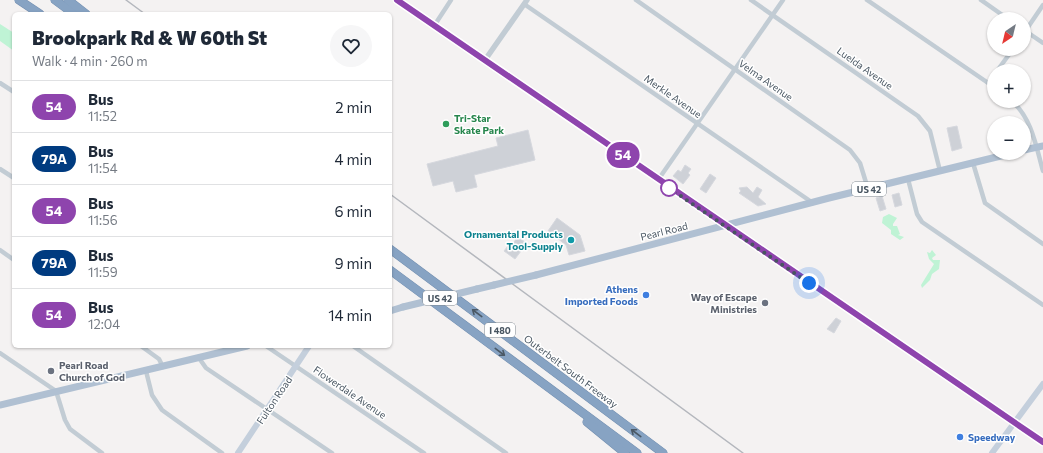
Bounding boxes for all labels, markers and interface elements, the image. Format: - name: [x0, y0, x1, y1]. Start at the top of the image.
- north arrow: [987, 12, 1031, 56]
- map controls: [987, 12, 1031, 160]
- button: heart: [330, 25, 372, 67]
- text: Brookpark Rd & W 60th St: [32, 26, 267, 49]
- street label: Luelda Avenue: [835, 44, 895, 92]
- text: Walk · 4 min · 260 m: [32, 53, 148, 69]
- street label: Velma Avenue: [737, 57, 795, 103]
- button: +: [987, 64, 1031, 108]
- street label: Merkle Avenue: [642, 72, 704, 120]
- text: Bus: [88, 90, 113, 108]
- text: 54: [46, 98, 62, 115]
- text: 2 min: [335, 98, 372, 116]
- text: 11:52: [88, 108, 117, 124]
- place label: Tri-Star Skate Park: [454, 112, 504, 136]
- button: −: [987, 116, 1031, 160]
- marker: Tri-Star Skate Park: [441, 119, 451, 129]
- text: Bus: [88, 142, 113, 160]
- line badge: 54: [605, 142, 641, 168]
- text: 54: [615, 146, 631, 163]
- text: 79A: [41, 150, 67, 167]
- text: 4 min: [335, 150, 372, 168]
- text: 11:54: [88, 160, 117, 176]
- unlabelled marker: [660, 179, 678, 197]
- road number: US 42: [852, 182, 886, 196]
- text: Bus: [88, 194, 113, 212]
- text: 54: [46, 202, 62, 219]
- text: 6 min: [334, 202, 372, 220]
- text: 11:56: [88, 212, 118, 228]
- street label: Pearl Road: [639, 219, 689, 243]
- place label: Ornamental Products Tool-Supply: [464, 228, 564, 252]
- marker: Ornamental Products Tool-Supply: [566, 235, 576, 245]
- text: Bus: [88, 246, 113, 264]
- text: 79A: [41, 254, 67, 271]
- text: 9 min: [334, 254, 372, 272]
- text: 11:59: [88, 264, 118, 280]
- your location: [799, 273, 819, 293]
- place label: Athens Imported Foods: [565, 283, 638, 307]
- marker: Athens Imported Foods: [641, 290, 651, 300]
- road number: US 42: [423, 291, 457, 305]
- place label: Way of Escape Ministries: [691, 291, 757, 315]
- text: Bus: [88, 298, 113, 316]
- marker: Way of Escape Ministries: [760, 298, 770, 308]
- text: 54: [46, 306, 62, 323]
- text: 14 min: [328, 306, 372, 324]
- one-way arrow: [471, 309, 482, 317]
- text: 12:04: [88, 316, 120, 332]
- road number: I 480: [485, 323, 515, 337]
- street label: Outerbelt South Freeway: [522, 332, 620, 410]
- one-way arrow: [494, 348, 505, 356]
- place label: Pearl Road Church of God: [59, 359, 125, 383]
- street label: Flowerdale Avenue: [311, 363, 389, 421]
- marker: Pearl Road Church of God: [46, 366, 56, 376]
- street label: Fulton Road: [254, 374, 294, 426]
- one-way arrow: [630, 428, 641, 437]
- place label: Speedway: [968, 431, 1016, 443]
- marker: Speedway: [955, 432, 965, 442]

